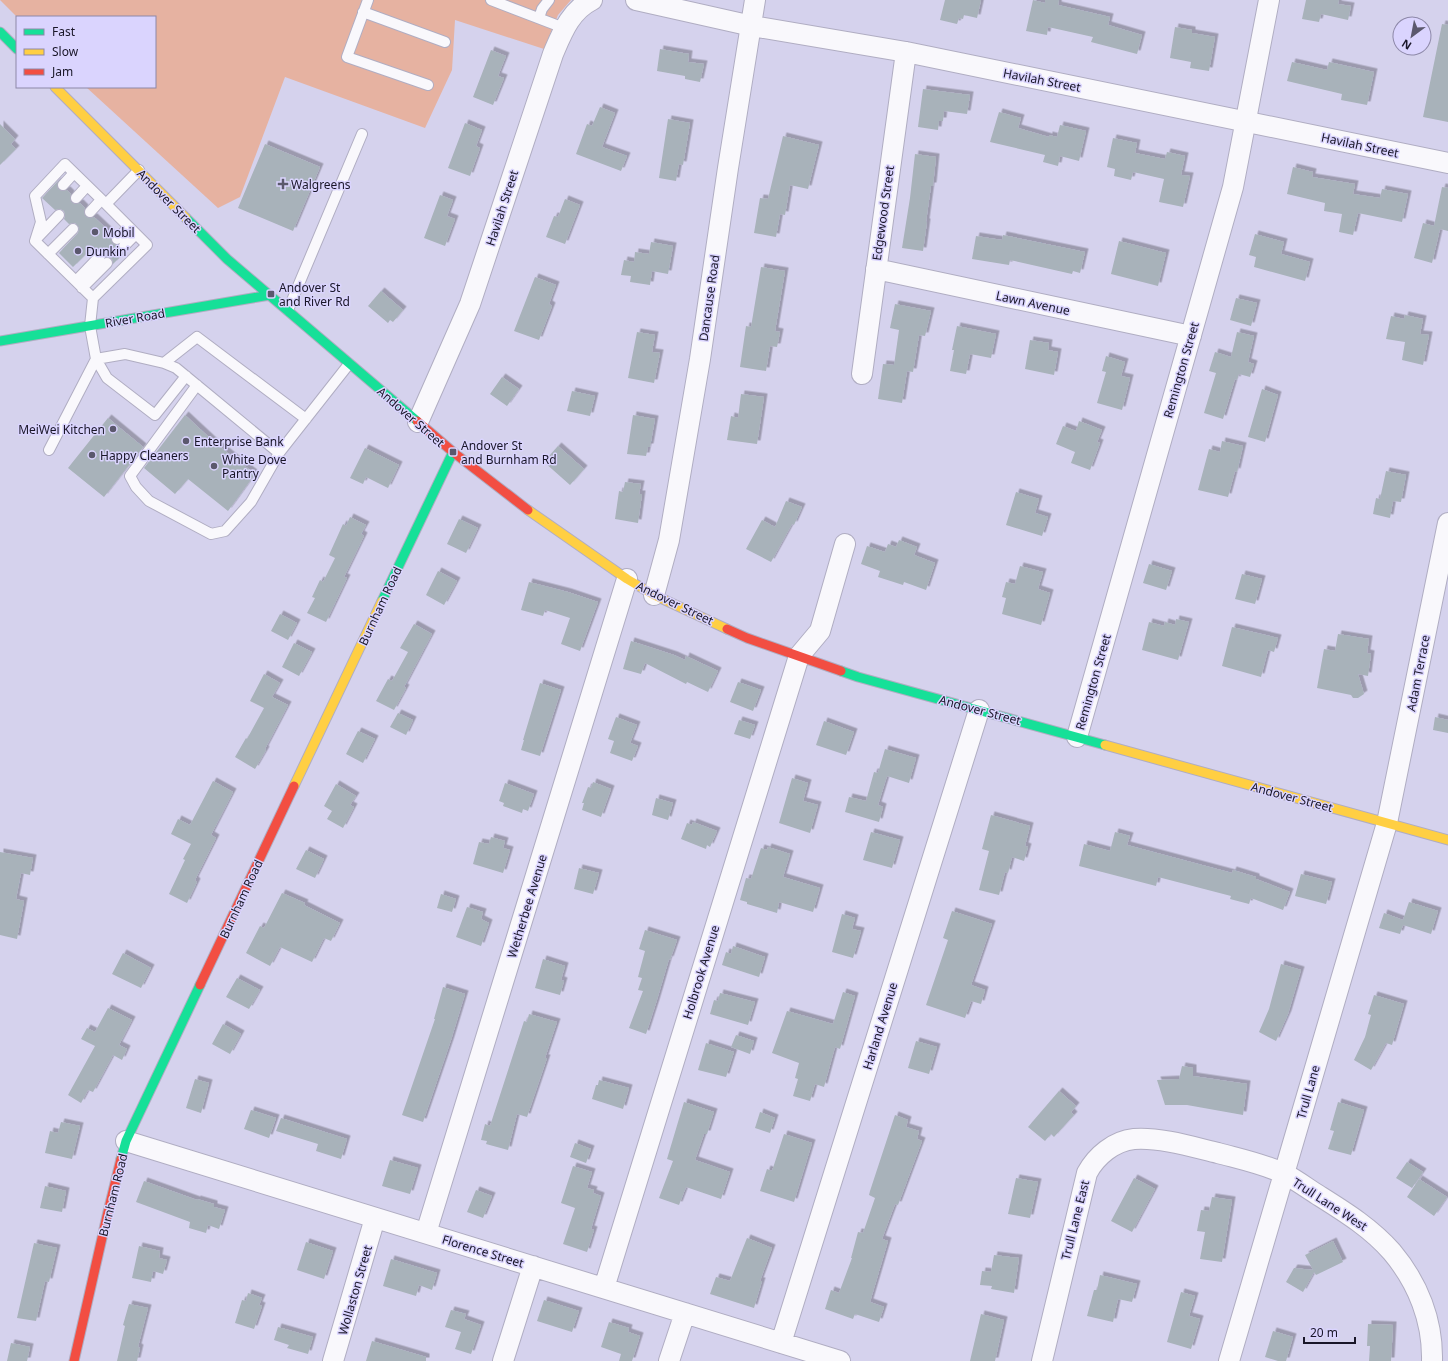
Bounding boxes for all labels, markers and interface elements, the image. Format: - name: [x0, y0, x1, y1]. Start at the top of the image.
- legend: [16, 16, 156, 88]
- north arrow: [1392, 16, 1432, 56]
- text: Fast: [52, 23, 76, 40]
- text: N: [1399, 36, 1414, 54]
- text: Slow: [52, 43, 79, 60]
- text: Jam: [51, 63, 73, 80]
- street label: Havilah Street: [1002, 64, 1083, 96]
- street label: Havilah Street: [1320, 129, 1401, 162]
- street label: Edgewood Street: [868, 164, 898, 262]
- street label: Andover Street: [133, 165, 205, 237]
- street label: Havilah Street: [482, 167, 522, 248]
- place label: Walgreens: [291, 176, 351, 193]
- marker: Walgreens: [278, 179, 288, 189]
- place label: Mobil: [103, 224, 135, 241]
- marker: Mobil: [90, 227, 100, 237]
- place label: Dunkin': [86, 243, 129, 260]
- marker: Dunkin': [73, 246, 83, 256]
- street label: Dancause Road: [695, 254, 723, 342]
- place label: Andover St and River Rd: [279, 279, 350, 310]
- street label: Lawn Avenue: [994, 287, 1072, 319]
- marker: Andover St and River Rd: [266, 289, 276, 299]
- street label: River Road: [104, 304, 166, 332]
- street label: Remington Street: [1159, 319, 1203, 420]
- street label: Andover Street: [374, 383, 449, 451]
- place label: MeiWei Kitchen: [18, 421, 105, 438]
- marker: MeiWei Kitchen: [108, 424, 118, 434]
- place label: Enterprise Bank: [194, 433, 284, 450]
- marker: Enterprise Bank: [181, 436, 191, 446]
- place label: Andover St and Burnham Rd: [461, 437, 557, 468]
- place label: Happy Cleaners: [100, 447, 189, 464]
- marker: Andover St and Burnham Rd: [448, 447, 458, 457]
- marker: Happy Cleaners: [87, 450, 97, 460]
- place label: White Dove Pantry: [222, 451, 287, 482]
- marker: White Dove Pantry: [209, 461, 219, 471]
- street label: Burnham Road: [354, 564, 406, 648]
- street label: Andover Street: [634, 577, 717, 629]
- street label: Remington Street: [1071, 631, 1115, 732]
- street label: Adam Terrace: [1402, 633, 1434, 713]
- street label: Andover Street: [937, 691, 1023, 729]
- street label: Andover Street: [1249, 778, 1335, 816]
- street label: Wetherbee Avenue: [503, 852, 551, 960]
- street label: Burnham Road: [215, 857, 267, 941]
- street label: Holbrook Avenue: [679, 923, 723, 1021]
- street label: Harland Avenue: [859, 980, 901, 1072]
- street label: Trull Lane: [1292, 1063, 1324, 1121]
- street label: Burnham Road: [94, 1152, 132, 1238]
- street label: Trull Lane West: [1289, 1173, 1371, 1235]
- street label: Trull Lane East: [1057, 1178, 1093, 1262]
- street label: Florence Street: [440, 1230, 527, 1272]
- street label: Wollaston Street: [334, 1243, 376, 1337]
- scale bar: [1304, 1319, 1355, 1345]
- text: 20 m: [1310, 1324, 1338, 1341]

